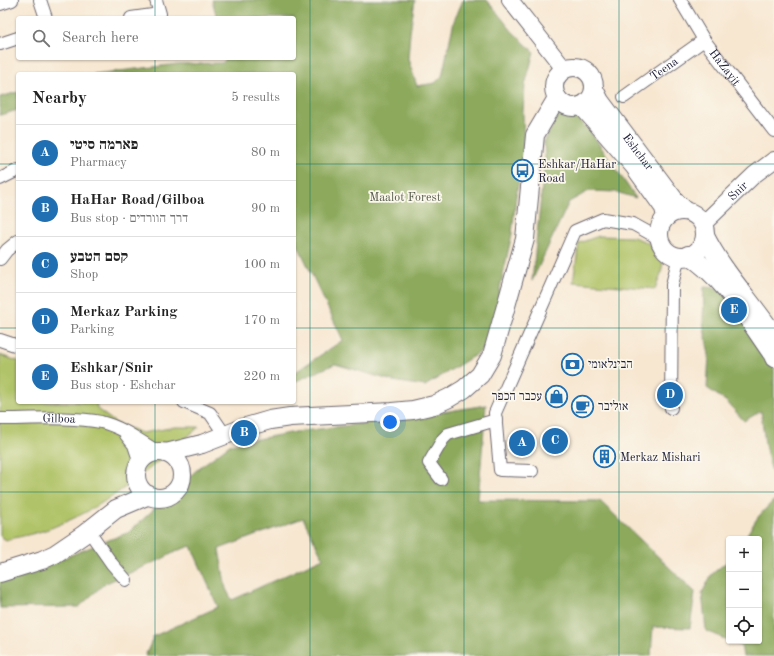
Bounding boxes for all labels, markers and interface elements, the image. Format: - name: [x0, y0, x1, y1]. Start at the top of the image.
- search box: [16, 16, 296, 60]
- icon: search: [30, 27, 52, 49]
- text: Search here: [62, 31, 139, 46]
- street label: HaZayit: [706, 47, 742, 88]
- street label: Teena: [648, 55, 681, 83]
- text: Nearby: [32, 90, 87, 107]
- text: 5 results: [231, 91, 280, 104]
- street label: Eshchar: [620, 132, 655, 173]
- text: פארמה סיטי: [70, 138, 138, 153]
- text: A: [40, 146, 50, 159]
- text: 80 m: [251, 146, 280, 159]
- text: Pharmacy: [70, 156, 127, 169]
- bus stop icon: Eshkar/HaHar Road: [510, 158, 536, 184]
- place label: Eshkar/HaHar Road: [538, 159, 616, 185]
- street label: Snir: [726, 179, 750, 203]
- park label: Maalot Forest: [369, 192, 441, 204]
- text: HaHar Road/Gilboa: [70, 193, 205, 208]
- text: B: [40, 202, 50, 215]
- text: 90 m: [251, 202, 280, 215]
- text: Bus stop · דרך הוורדים: [70, 212, 188, 225]
- text: קסם הטבע: [70, 250, 128, 265]
- text: C: [41, 258, 49, 271]
- text: 100 m: [243, 258, 280, 271]
- text: Shop: [70, 268, 98, 281]
- pin: E: [721, 295, 747, 325]
- text: Merkaz Parking: [70, 305, 178, 320]
- text: D: [40, 314, 50, 327]
- text: 170 m: [243, 314, 280, 327]
- text: Parking: [70, 323, 114, 336]
- bank icon: הבינלאומי: [559, 351, 585, 377]
- place label: הבינלאומי: [588, 357, 633, 371]
- text: Eshkar/Snir: [70, 361, 153, 376]
- text: E: [41, 370, 49, 383]
- text: 220 m: [243, 370, 280, 383]
- text: Bus stop · Eshchar: [70, 379, 176, 392]
- pin: D: [657, 380, 683, 410]
- shop icon: עכבר הכפר: [544, 383, 570, 409]
- place label: עכבר הכפר: [492, 391, 542, 403]
- cafe icon: אוליבר: [570, 393, 596, 419]
- place label: אוליבר: [598, 399, 628, 413]
- your location: [380, 412, 400, 432]
- street label: Gilboa: [42, 413, 76, 426]
- pin: B: [231, 418, 257, 448]
- pin: C: [542, 426, 568, 456]
- pin: A: [509, 428, 535, 458]
- building icon: Merkaz Mishari: [592, 444, 618, 470]
- place label: Merkaz Mishari: [620, 452, 700, 464]
- map controls: [726, 536, 762, 644]
- button: +: [726, 536, 762, 572]
- button: −: [726, 572, 762, 608]
- button: locate: [726, 608, 762, 644]

